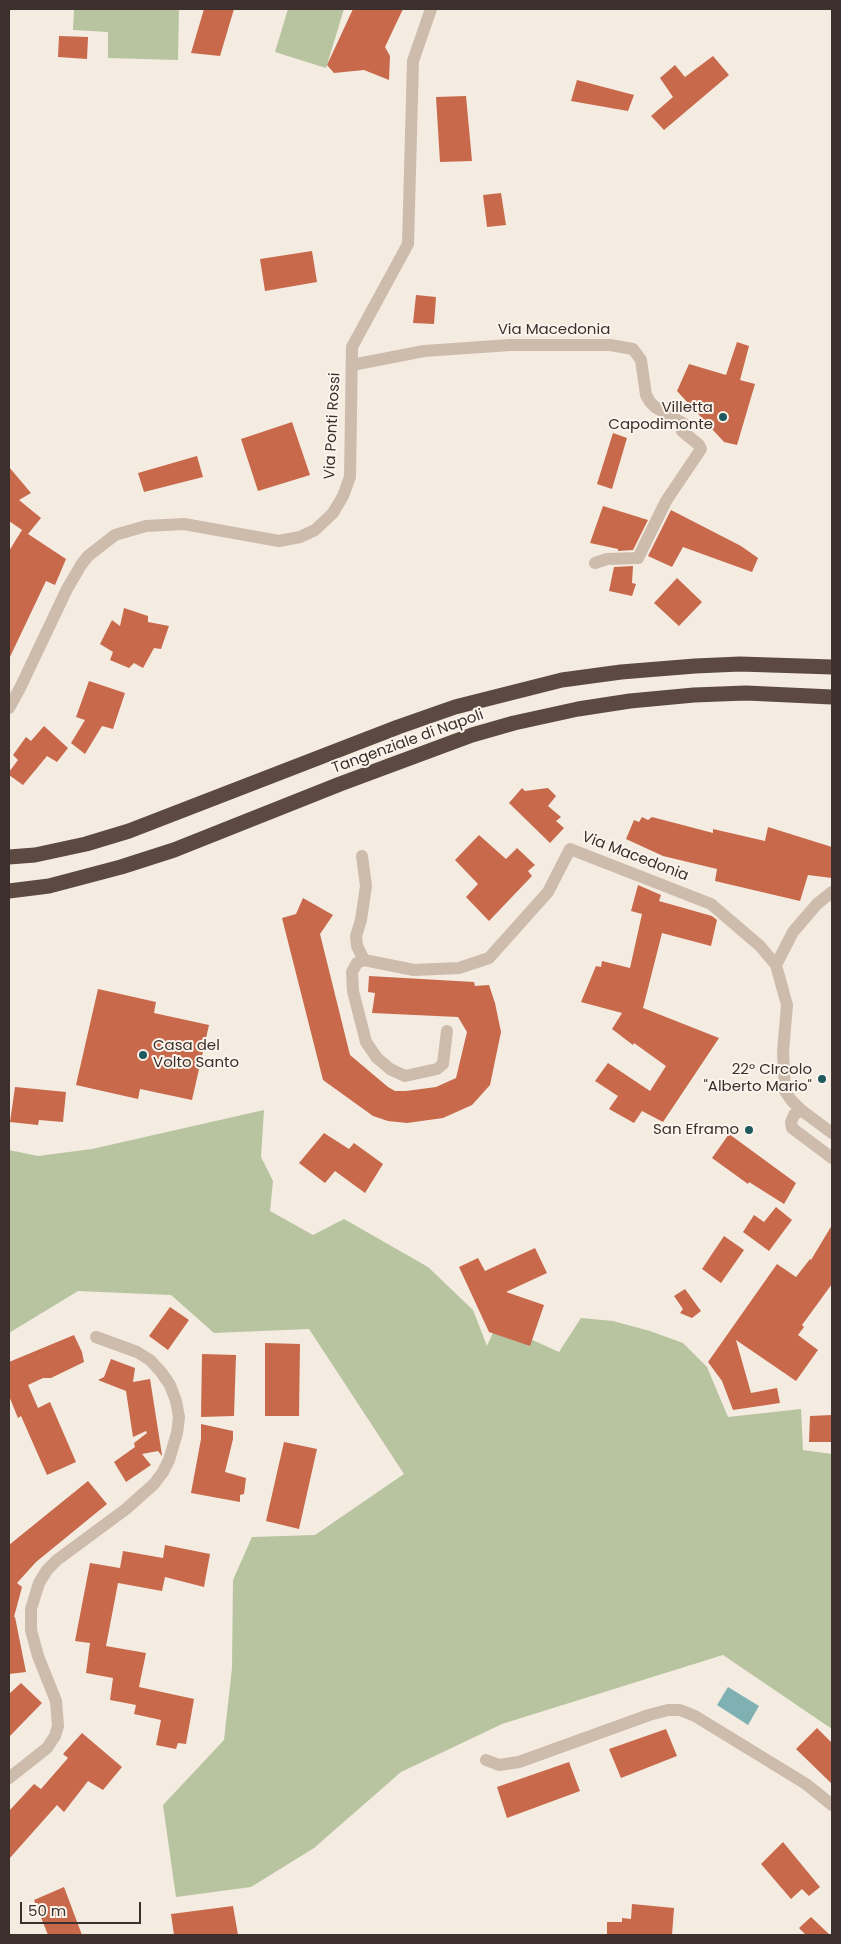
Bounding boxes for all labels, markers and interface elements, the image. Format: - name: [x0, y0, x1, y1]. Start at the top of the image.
- street label: Via Macedonia: [498, 321, 610, 339]
- street label: Via Ponti Rossi: [321, 372, 345, 480]
- place label: Villetta Capodimonte: [608, 399, 713, 434]
- marker: Villetta Capodimonte: [717, 411, 729, 423]
- street label: Tangenziale di Napoli: [330, 706, 486, 778]
- street label: Via Macedonia: [579, 828, 691, 886]
- place label: Casa del Volto Santo: [153, 1037, 239, 1072]
- marker: Casa del Volto Santo: [137, 1049, 149, 1061]
- place label: 22° CIrcolo "Alberto Mario": [703, 1061, 812, 1096]
- marker: 22° CIrcolo "Alberto Mario": [816, 1073, 828, 1085]
- place label: San Eframo: [653, 1121, 739, 1139]
- marker: San Eframo: [743, 1124, 755, 1136]
- scale bar: [22, 1892, 144, 1924]
- text: 50 m: [28, 1900, 66, 1921]

